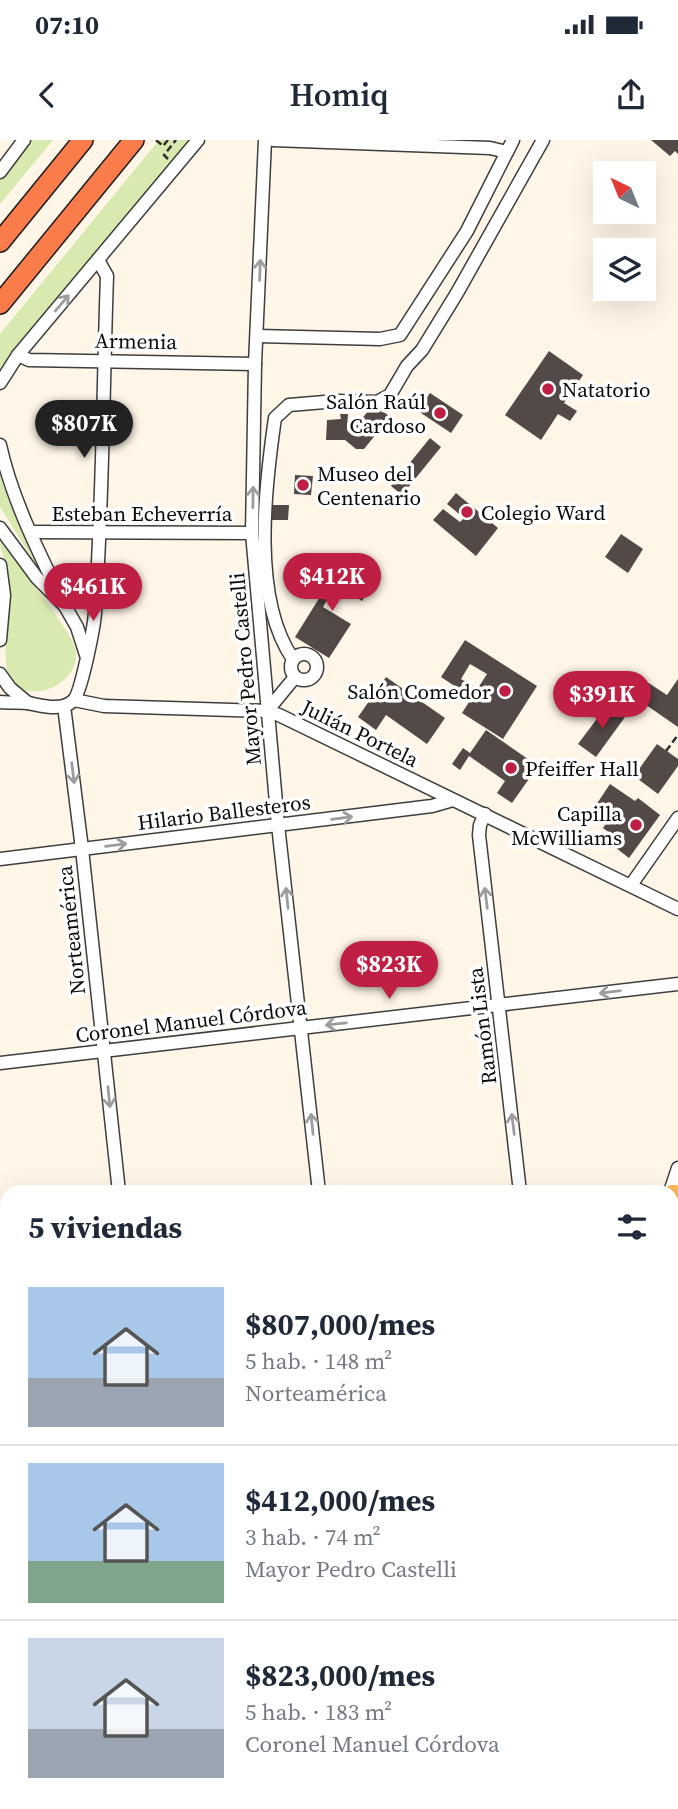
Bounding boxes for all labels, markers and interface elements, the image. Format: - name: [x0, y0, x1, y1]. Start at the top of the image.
- text: 07:10: [35, 7, 99, 43]
- text: Homiq: [290, 73, 388, 117]
- icon: back: [28, 76, 66, 114]
- icon: share: [612, 76, 650, 114]
- north arrow: [593, 161, 656, 224]
- map controls: [593, 161, 656, 301]
- button: layers: [593, 238, 656, 301]
- one-way arrow: [254, 258, 267, 281]
- one-way arrow: [54, 294, 70, 312]
- street label: Armenia: [95, 326, 178, 356]
- place label: Natatorio: [562, 375, 650, 404]
- marker: Natatorio: [540, 381, 556, 397]
- place label: Salón Raúl Cardoso: [326, 387, 426, 440]
- pin: $807K: [35, 400, 133, 460]
- marker: Salón Raúl Cardoso: [432, 405, 448, 421]
- text: $807K: [51, 407, 117, 439]
- place label: Museo del Centenario: [317, 459, 421, 512]
- marker: Museo del Centenario: [295, 477, 311, 493]
- one-way arrow: [246, 486, 259, 509]
- place label: Colegio Ward: [481, 498, 605, 527]
- street label: Esteban Echeverría: [52, 499, 233, 528]
- marker: Colegio Ward: [459, 504, 475, 520]
- pin: $412K: [283, 554, 381, 613]
- text: $412K: [299, 560, 365, 592]
- pin: $461K: [44, 564, 142, 623]
- text: $461K: [60, 570, 126, 602]
- street label: Mayor Pedro Castelli: [222, 571, 268, 767]
- pin: $391K: [553, 672, 651, 731]
- place label: Salón Comedor: [347, 677, 491, 706]
- text: $391K: [569, 678, 635, 710]
- marker: Salón Comedor: [497, 683, 513, 699]
- street label: Julián Portela: [296, 692, 424, 774]
- place label: Pfeiffer Hall: [525, 754, 639, 783]
- marker: Pfeiffer Hall: [503, 760, 519, 776]
- one-way arrow: [66, 761, 79, 784]
- street label: Hilario Ballesteros: [136, 787, 312, 837]
- place label: Capilla McWilliams: [511, 799, 622, 852]
- one-way arrow: [330, 811, 353, 824]
- marker: Capilla McWilliams: [628, 817, 644, 833]
- one-way arrow: [105, 838, 127, 851]
- street label: Norteamérica: [50, 864, 92, 996]
- one-way arrow: [280, 887, 293, 910]
- one-way arrow: [480, 887, 493, 910]
- pin: $823K: [340, 942, 438, 1001]
- text: $823K: [356, 948, 422, 980]
- street label: Ramón Lista: [460, 966, 504, 1086]
- one-way arrow: [599, 986, 622, 999]
- street label: Coronel Manuel Córdova: [74, 992, 309, 1050]
- one-way arrow: [325, 1018, 347, 1031]
- one-way arrow: [102, 1085, 115, 1108]
- one-way arrow: [305, 1113, 318, 1136]
- one-way arrow: [506, 1113, 519, 1136]
- text: 5 viviendas: [28, 1207, 182, 1248]
- icon: filters: [613, 1208, 651, 1246]
- text: $807,000/mes: [245, 1304, 435, 1345]
- icon: home: [84, 1315, 168, 1399]
- text: 5 hab. · 148 m²: [245, 1345, 392, 1377]
- text: Norteamérica: [245, 1377, 387, 1409]
- text: $412,000/mes: [245, 1480, 435, 1521]
- icon: home: [84, 1491, 168, 1575]
- text: 3 hab. · 74 m²: [245, 1521, 381, 1553]
- text: Mayor Pedro Castelli: [245, 1553, 457, 1585]
- text: $823,000/mes: [245, 1655, 435, 1696]
- icon: home: [84, 1666, 168, 1750]
- text: 5 hab. · 183 m²: [245, 1696, 392, 1728]
- text: Coronel Manuel Córdova: [245, 1728, 500, 1760]

